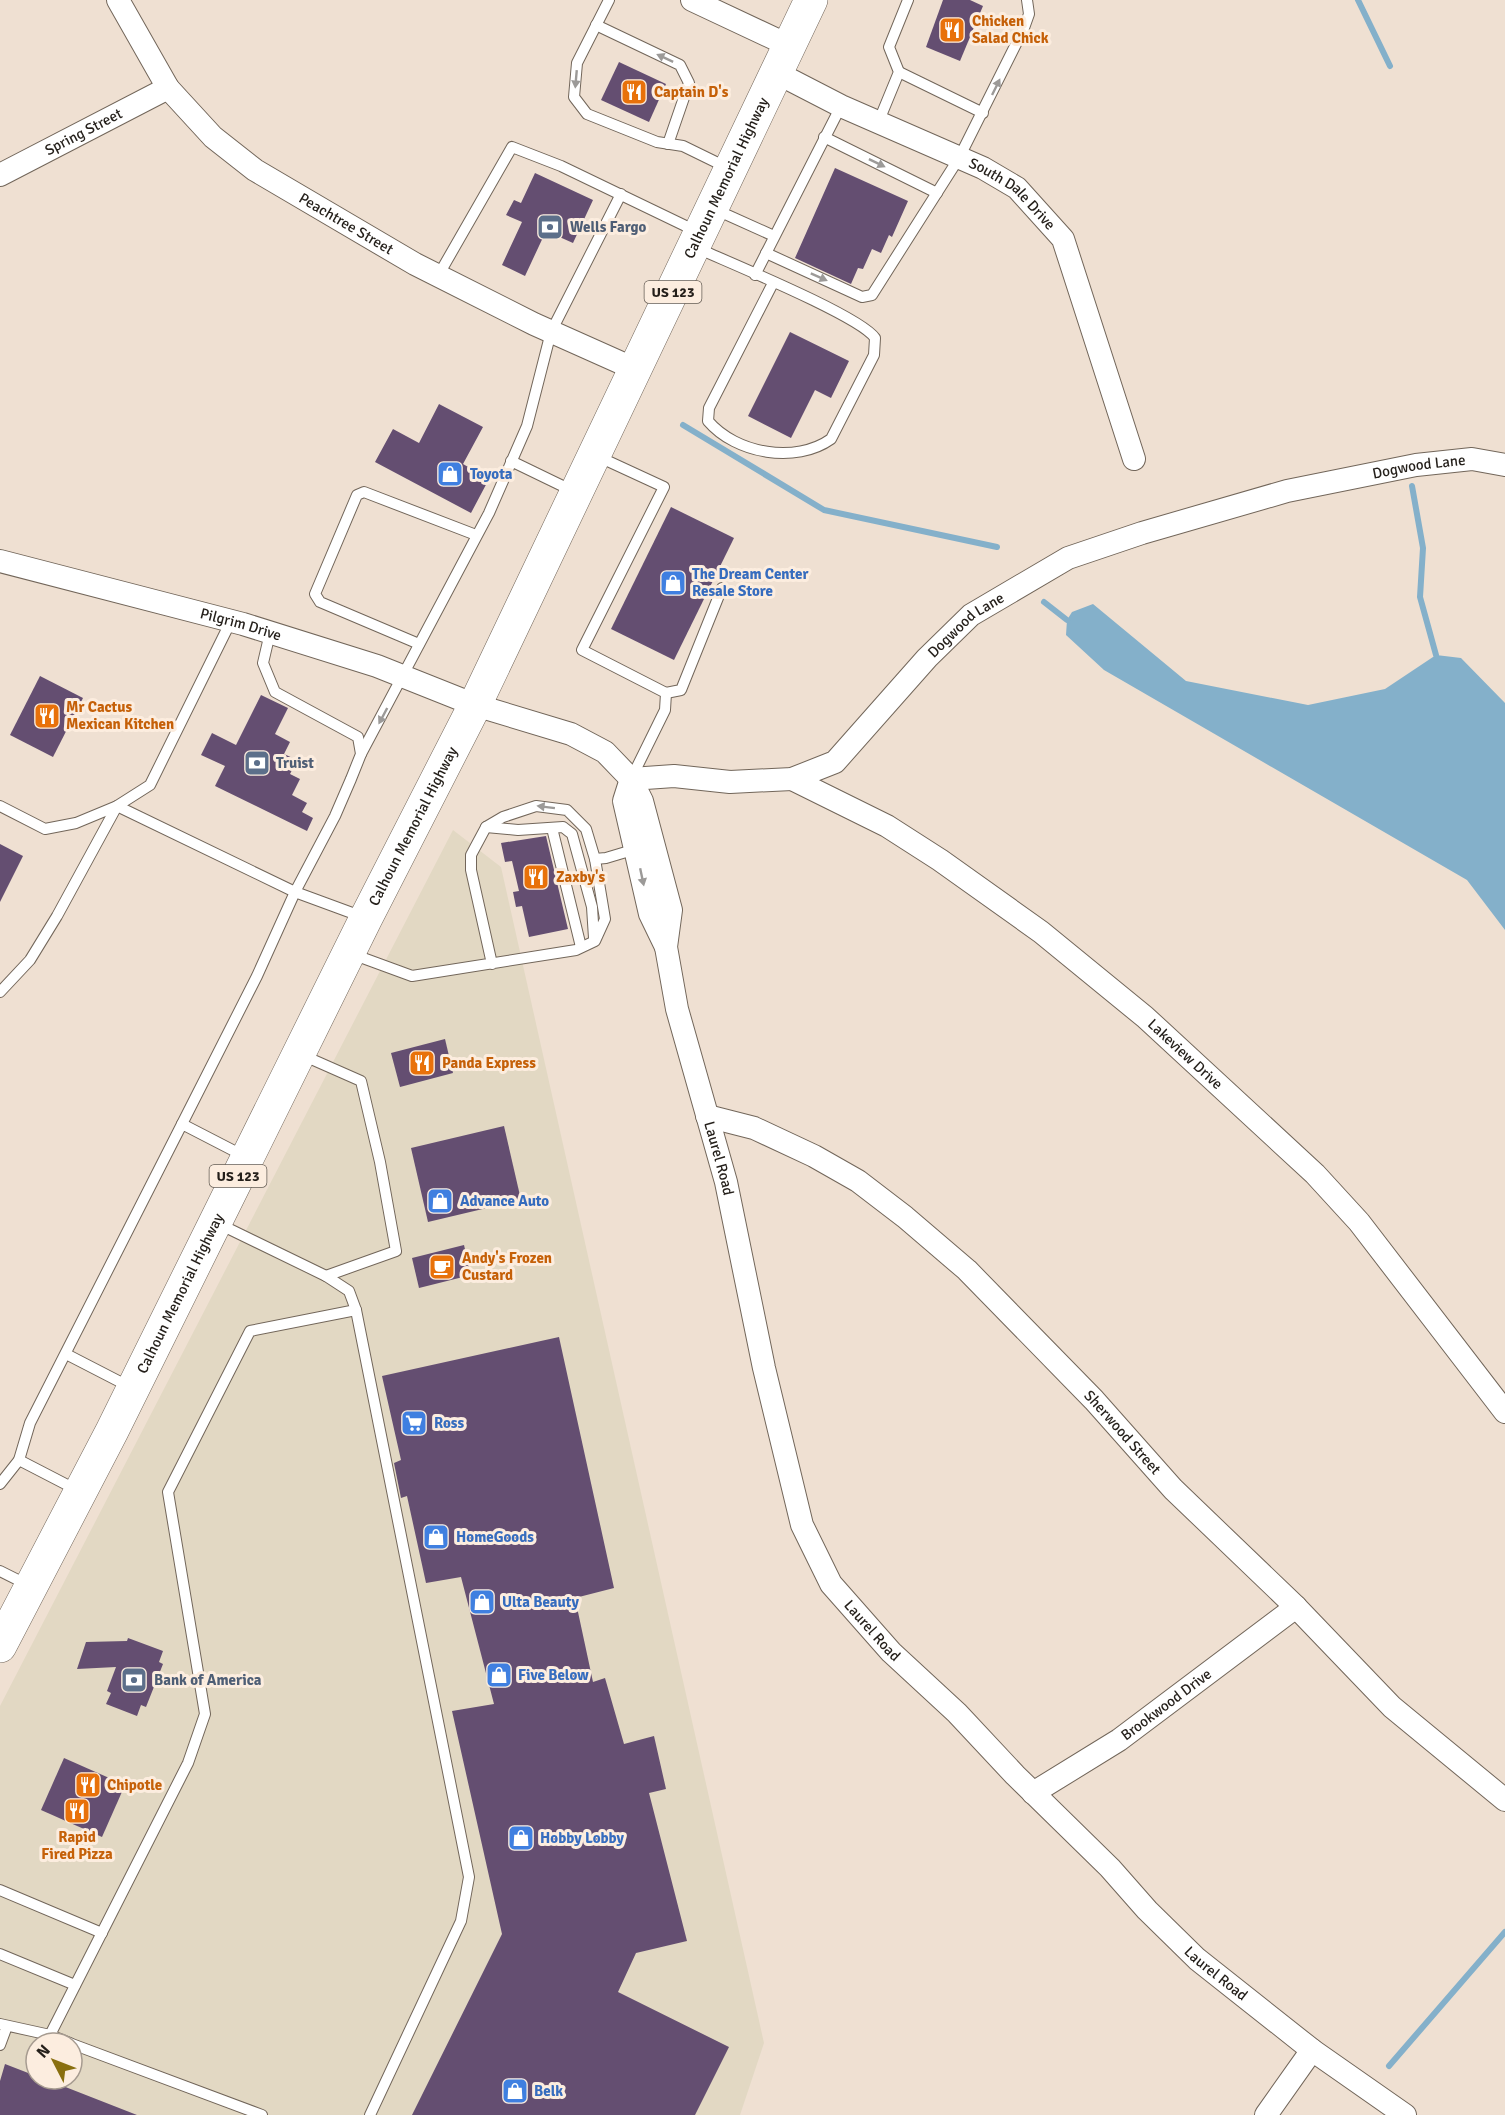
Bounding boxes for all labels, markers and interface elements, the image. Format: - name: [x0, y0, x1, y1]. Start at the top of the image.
- place label: Chicken Salad Chick: [972, 12, 1049, 47]
- restaurant icon: Chicken Salad Chick: [937, 15, 967, 45]
- one-way arrow: [657, 53, 674, 62]
- one-way arrow: [571, 69, 580, 88]
- restaurant icon: Captain D's: [619, 77, 649, 107]
- one-way arrow: [991, 78, 1000, 95]
- place label: Captain D's: [654, 83, 729, 101]
- street label: Calhoun Memorial Highway: [680, 94, 772, 261]
- street label: Spring Street: [42, 104, 125, 159]
- street label: South Dale Drive: [966, 154, 1059, 233]
- one-way arrow: [868, 158, 886, 168]
- street label: Peachtree Street: [296, 189, 397, 258]
- bank icon: Wells Fargo: [535, 212, 565, 242]
- place label: Wells Fargo: [570, 218, 647, 236]
- one-way arrow: [810, 273, 828, 283]
- road number: US 123: [644, 281, 702, 303]
- street label: Dogwood Lane: [1371, 451, 1466, 483]
- shop icon: Toyota: [435, 459, 465, 489]
- place label: Toyota: [470, 465, 513, 483]
- place label: The Dream Center Resale Store: [692, 565, 809, 600]
- shop icon: The Dream Center Resale Store: [658, 568, 688, 598]
- street label: Dogwood Lane: [924, 589, 1007, 661]
- street label: Pilgrim Drive: [198, 604, 284, 644]
- place label: Mr Cactus Mexican Kitchen: [66, 698, 174, 733]
- restaurant icon: Mr Cactus Mexican Kitchen: [32, 701, 62, 731]
- one-way arrow: [378, 707, 388, 724]
- street label: Calhoun Memorial Highway: [365, 744, 461, 909]
- bank icon: Truist: [242, 748, 272, 778]
- place label: Truist: [276, 754, 314, 772]
- one-way arrow: [537, 802, 556, 812]
- restaurant icon: Zaxby's: [521, 862, 551, 892]
- one-way arrow: [638, 867, 647, 886]
- place label: Zaxby's: [556, 868, 605, 886]
- street label: Lakeview Drive: [1144, 1015, 1226, 1093]
- restaurant icon: Panda Express: [407, 1048, 437, 1078]
- place label: Panda Express: [442, 1054, 536, 1072]
- street label: Laurel Road: [700, 1119, 738, 1197]
- road number: US 123: [210, 1165, 266, 1187]
- shop icon: Advance Auto: [425, 1186, 455, 1216]
- place label: Advance Auto: [460, 1192, 549, 1210]
- street label: Calhoun Memorial Highway: [133, 1210, 227, 1376]
- place label: Andy's Frozen Custard: [462, 1249, 552, 1284]
- cafe icon: Andy's Frozen Custard: [427, 1252, 457, 1282]
- street label: Sherwood Street: [1081, 1386, 1165, 1478]
- supermarket icon: Ross: [399, 1408, 429, 1438]
- place label: Ross: [434, 1414, 464, 1432]
- shop icon: HomeGoods: [421, 1522, 451, 1552]
- place label: HomeGoods: [456, 1528, 534, 1546]
- shop icon: Ulta Beauty: [467, 1587, 497, 1617]
- place label: Ulta Beauty: [502, 1593, 580, 1611]
- street label: Laurel Road: [840, 1596, 904, 1665]
- shop icon: Five Below: [484, 1660, 514, 1690]
- bank icon: Bank of America: [119, 1665, 149, 1695]
- street label: Brookwood Drive: [1117, 1665, 1215, 1744]
- place label: Five Below: [518, 1666, 589, 1684]
- place label: Bank of America: [154, 1671, 262, 1689]
- restaurant icon: Chipotle: [73, 1770, 103, 1800]
- place label: Chipotle: [107, 1776, 162, 1794]
- restaurant icon: Rapid Fired Pizza: [62, 1796, 92, 1826]
- shop icon: Hobby Lobby: [506, 1823, 536, 1853]
- place label: Rapid Fired Pizza: [41, 1828, 113, 1863]
- place label: Hobby Lobby: [540, 1829, 625, 1847]
- street label: Laurel Road: [1181, 1943, 1251, 2004]
- north arrow: [24, 2031, 84, 2091]
- text: N: [32, 2041, 55, 2062]
- shop icon: Belk: [500, 2076, 530, 2106]
- place label: Belk: [534, 2082, 563, 2100]

